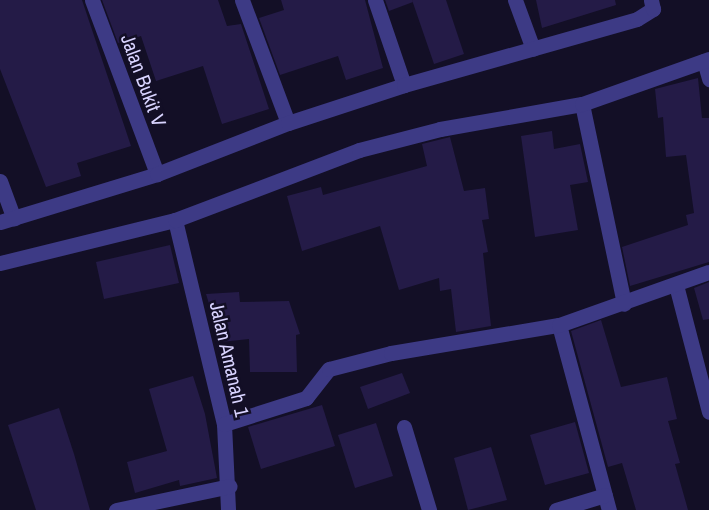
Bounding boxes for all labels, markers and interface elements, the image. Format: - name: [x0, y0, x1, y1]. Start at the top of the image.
- street label: Jalan Bukit V: [116, 30, 172, 130]
- street label: Jalan Amanah 1: [205, 299, 255, 419]

